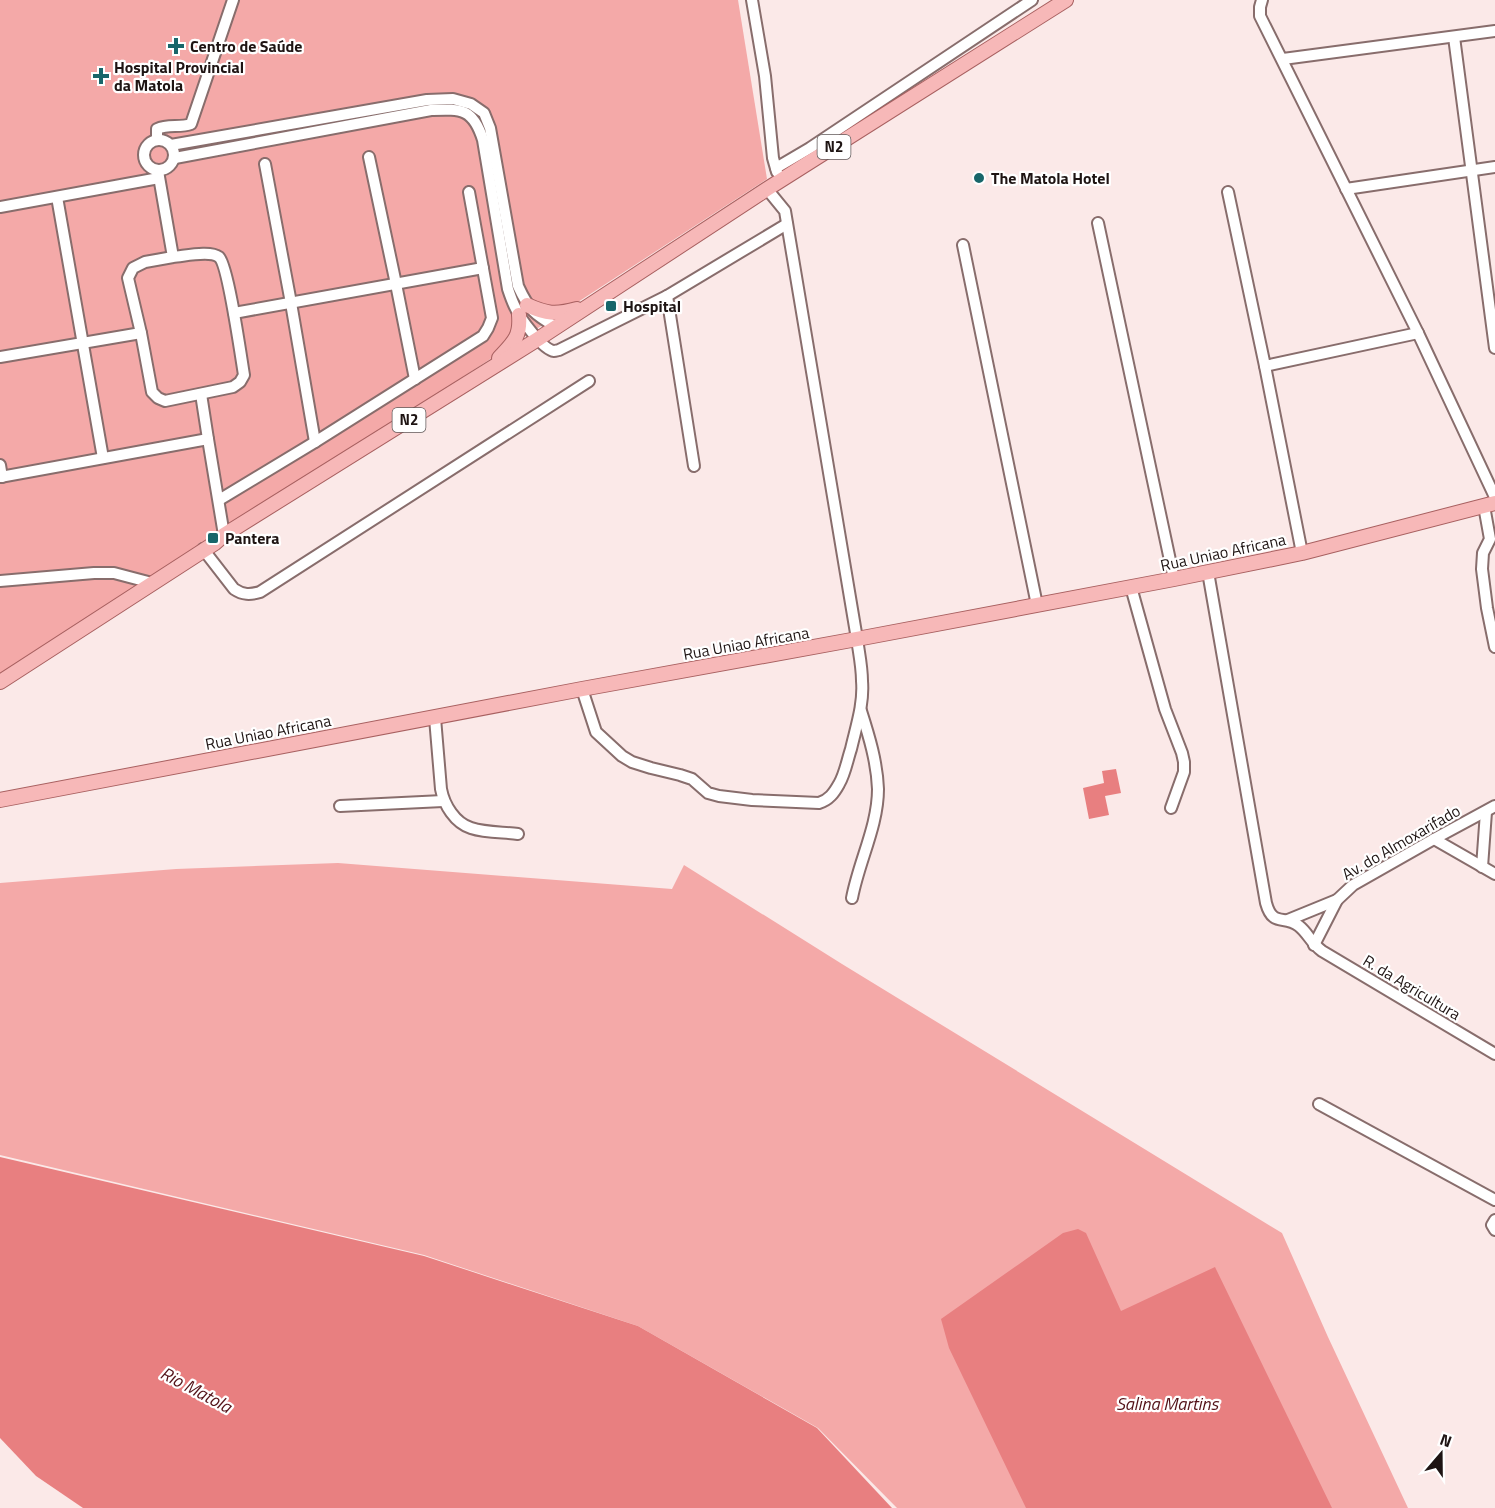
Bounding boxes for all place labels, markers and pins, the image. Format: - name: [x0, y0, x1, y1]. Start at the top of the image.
- place label: Centro de Saúde: [190, 34, 303, 58]
- marker: Centro de Saúde: [167, 37, 185, 55]
- place label: Hospital Provincial da Matola: [114, 55, 244, 97]
- marker: Hospital Provincial da Matola: [92, 67, 110, 85]
- place label: The Matola Hotel: [991, 166, 1110, 190]
- marker: The Matola Hotel: [972, 171, 986, 185]
- place label: Hospital: [623, 294, 681, 318]
- marker: Hospital: [604, 299, 618, 313]
- place label: Pantera: [225, 526, 279, 550]
- marker: Pantera: [206, 531, 220, 545]

